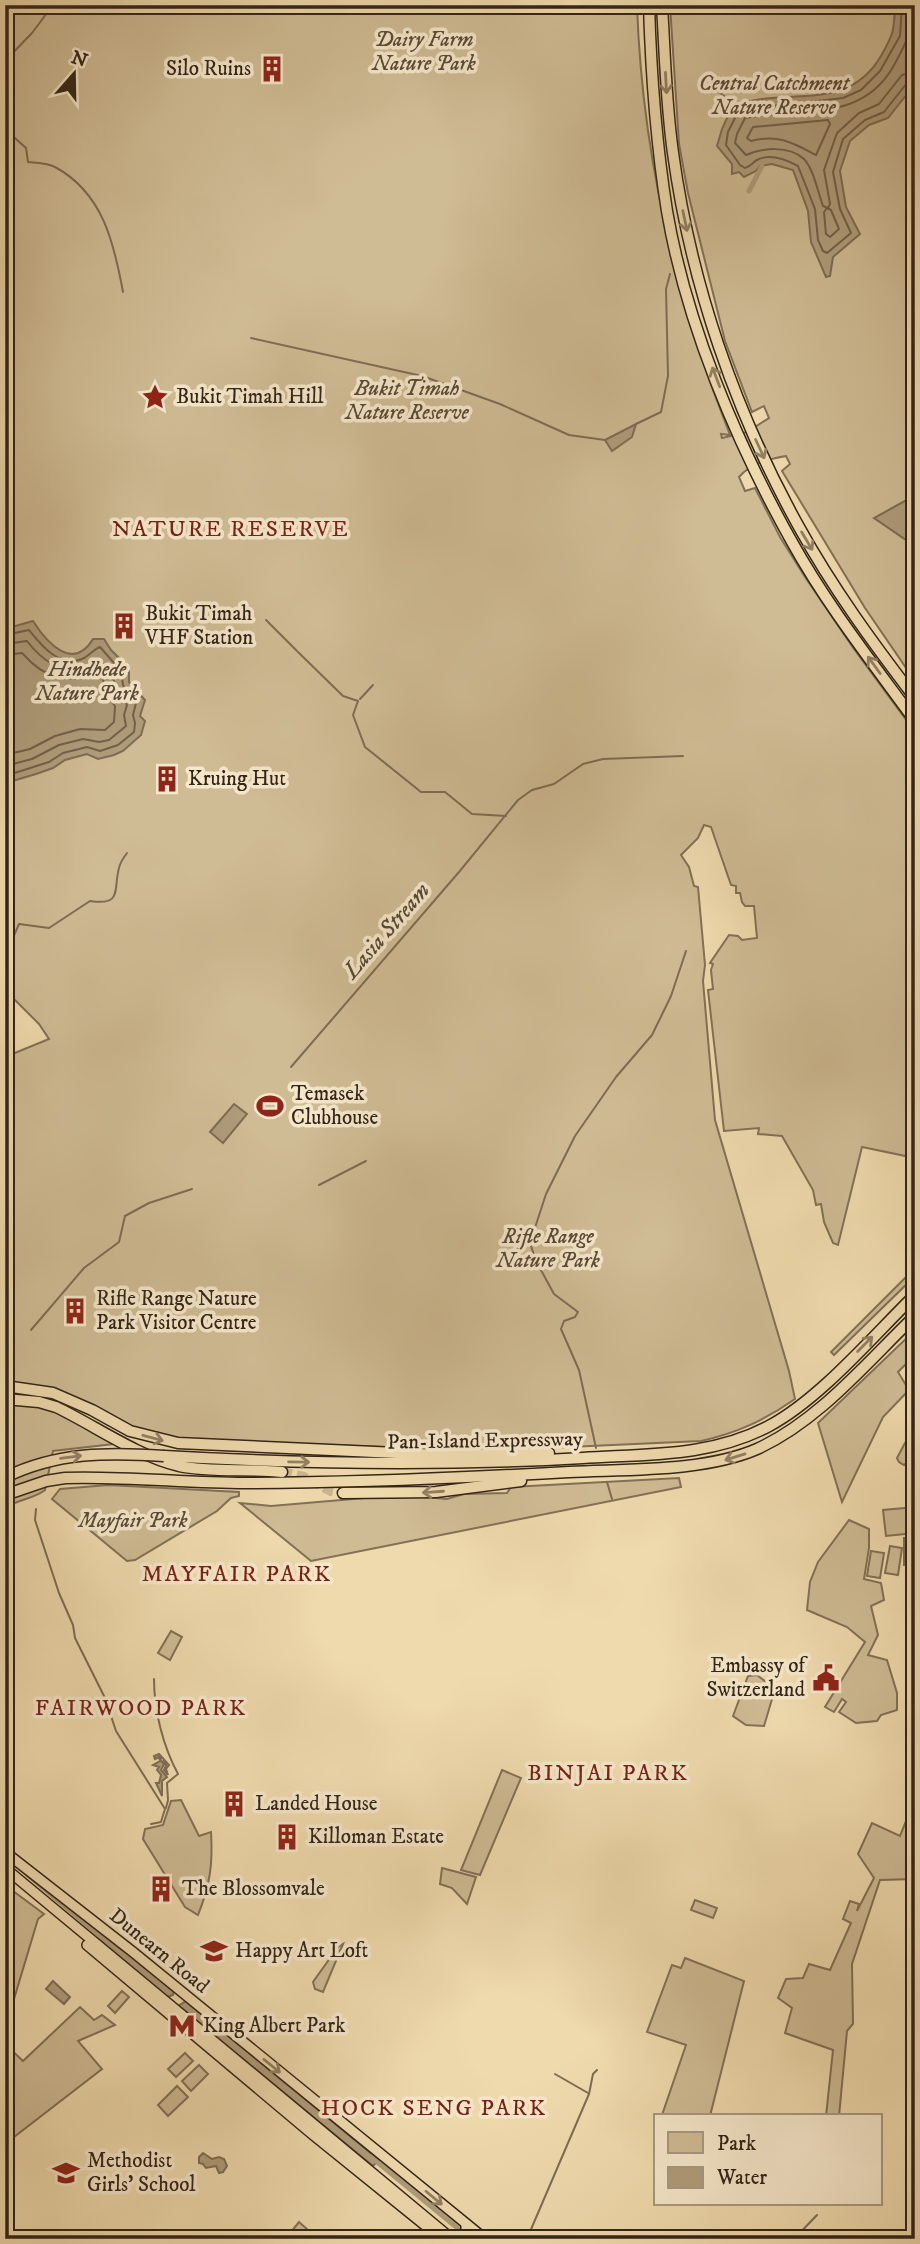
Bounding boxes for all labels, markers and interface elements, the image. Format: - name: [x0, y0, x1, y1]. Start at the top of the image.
- park label: Dairy Farm Nature Park: [371, 27, 476, 77]
- north arrow: [38, 38, 108, 108]
- text: N: [68, 46, 91, 73]
- building icon: Silo Ruins: [257, 54, 287, 84]
- place label: Silo Ruins: [166, 56, 251, 82]
- one-way arrow: [660, 71, 673, 94]
- park label: Central Catchment Nature Reserve: [699, 71, 851, 121]
- one-way arrow: [678, 209, 692, 232]
- one-way arrow: [709, 367, 721, 389]
- park label: Bukit Timah Nature Reserve: [344, 376, 469, 426]
- place icon: Bukit Timah Hill: [140, 382, 170, 412]
- place label: Bukit Timah Hill: [176, 384, 324, 410]
- one-way arrow: [754, 438, 767, 460]
- district label: NATURE RESERVE: [112, 515, 350, 544]
- one-way arrow: [800, 530, 814, 550]
- place label: Bukit Timah VHF Station: [144, 601, 253, 651]
- building icon: Bukit Timah VHF Station: [109, 611, 139, 641]
- park label: Hindhede Nature Park: [34, 657, 139, 707]
- one-way arrow: [867, 657, 882, 675]
- building icon: Kruing Hut: [152, 764, 182, 794]
- place label: Kruing Hut: [188, 766, 286, 792]
- water label: Lasia Stream: [336, 877, 437, 987]
- place label: Temasek Clubhouse: [291, 1081, 378, 1131]
- sports icon: Temasek Clubhouse: [255, 1091, 285, 1121]
- park label: Rifle Range Nature Park: [495, 1224, 600, 1274]
- place label: Rifle Range Nature Park Visitor Centre: [96, 1286, 257, 1336]
- building icon: Rifle Range Nature Park Visitor Centre: [60, 1296, 90, 1326]
- one-way arrow: [856, 1336, 873, 1353]
- street label: Pan-Island Expressway: [387, 1426, 584, 1456]
- one-way arrow: [142, 1432, 164, 1445]
- one-way arrow: [59, 1450, 82, 1463]
- one-way arrow: [724, 1451, 746, 1464]
- one-way arrow: [287, 1455, 310, 1469]
- one-way arrow: [422, 1485, 445, 1498]
- park label: Mayfair Park: [76, 1508, 188, 1534]
- district label: MAYFAIR PARK: [142, 1560, 332, 1589]
- place label: Embassy of Switzerland: [707, 1653, 808, 1703]
- public building icon: Embassy of Switzerland: [811, 1663, 841, 1693]
- district label: FAIRWOOD PARK: [35, 1694, 247, 1723]
- district label: BINJAI PARK: [527, 1759, 689, 1788]
- building icon: Landed House: [219, 1789, 249, 1819]
- place label: Landed House: [255, 1791, 378, 1817]
- building icon: Killoman Estate: [272, 1822, 302, 1852]
- place label: Killoman Estate: [308, 1824, 444, 1850]
- building icon: The Blossomvale: [146, 1874, 176, 1904]
- place label: The Blossomvale: [182, 1876, 325, 1902]
- street label: Dunearn Road: [104, 1903, 215, 2000]
- school or university icon: Happy Art Loft: [199, 1936, 229, 1966]
- place label: Happy Art Loft: [235, 1938, 368, 1964]
- metro station icon: King Albert Park: [167, 2011, 197, 2041]
- place label: King Albert Park: [203, 2013, 346, 2039]
- one-way arrow: [262, 2058, 280, 2074]
- district label: HOCK SENG PARK: [321, 2094, 547, 2123]
- legend: [654, 2114, 881, 2206]
- text: Park: [717, 2131, 757, 2157]
- place label: Methodist Girls' School: [87, 2148, 196, 2198]
- school or university icon: Methodist Girls' School: [51, 2158, 81, 2188]
- text: Water: [716, 2165, 767, 2191]
- one-way arrow: [424, 2190, 442, 2206]

